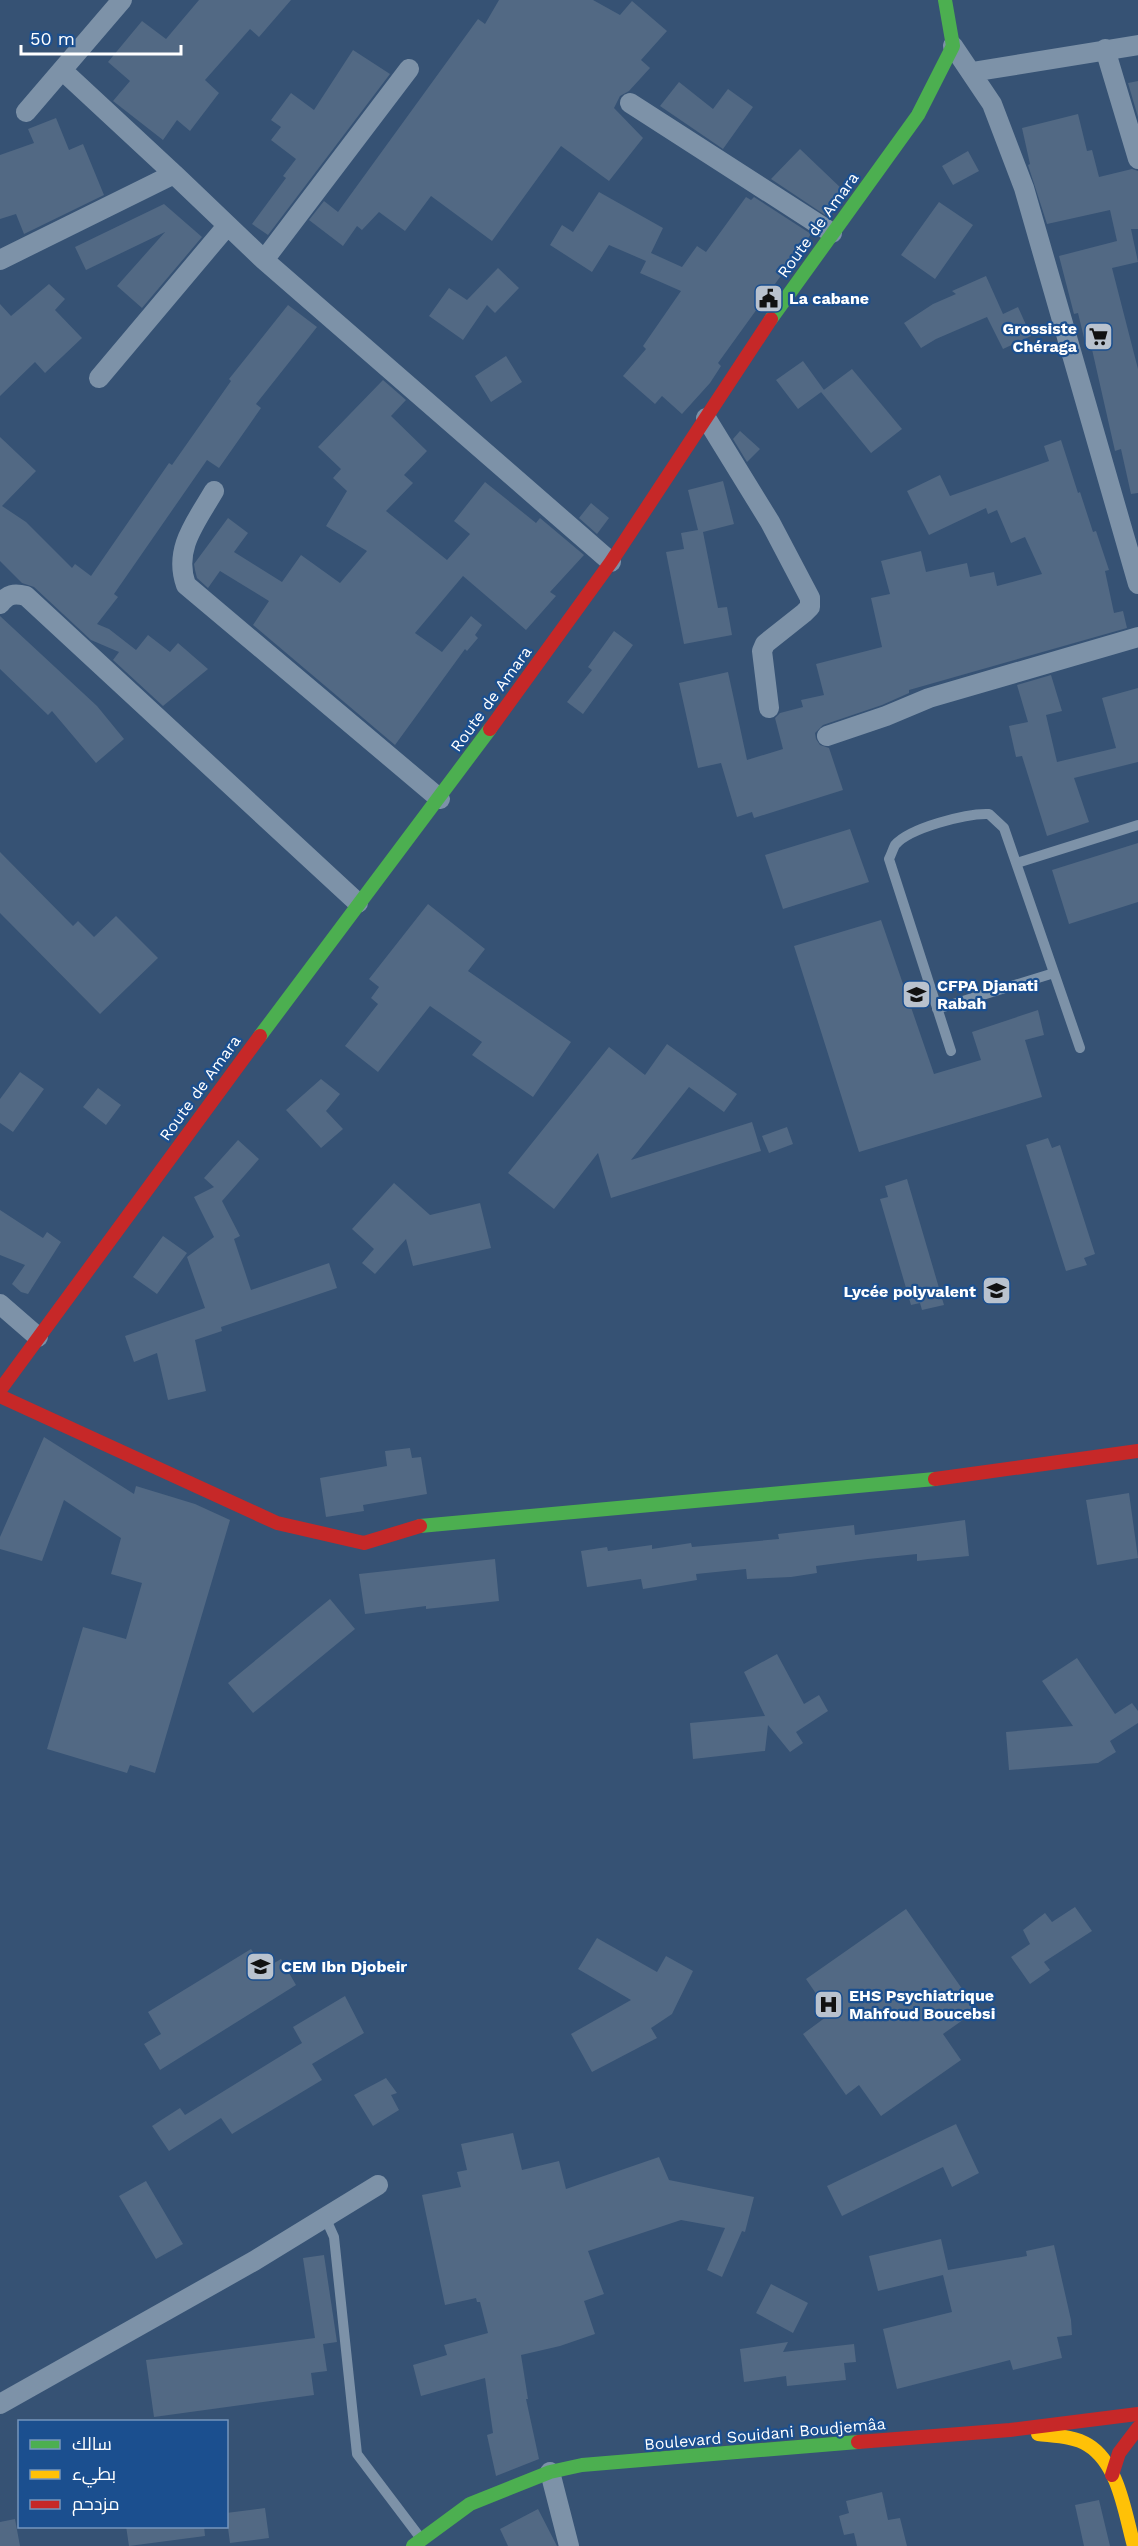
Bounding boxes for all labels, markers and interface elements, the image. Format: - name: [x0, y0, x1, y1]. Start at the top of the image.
- scale bar: [21, 18, 182, 56]
- text: 50 m: [30, 28, 75, 49]
- street label: Route de Amara: [773, 169, 863, 281]
- public building icon: La cabane: [752, 282, 784, 314]
- place label: La cabane: [789, 289, 869, 308]
- place label: Grossiste Chéraga: [1003, 319, 1078, 356]
- supermarket icon: Grossiste Chéraga: [1082, 321, 1114, 353]
- street label: Route de Amara: [446, 643, 536, 755]
- place label: CFPA Djanati Rabah: [937, 976, 1038, 1013]
- school or university icon: CFPA Djanati Rabah: [900, 978, 932, 1010]
- street label: Route de Amara: [155, 1032, 245, 1144]
- school or university icon: Lycée polyvalent: [981, 1275, 1013, 1307]
- place label: Lycée polyvalent: [844, 1282, 976, 1301]
- school or university icon: CEM Ibn Djobeir: [244, 1950, 276, 1982]
- place label: CEM Ibn Djobeir: [281, 1957, 407, 1976]
- place label: EHS Psychiatrique Mahfoud Boucebsi: [849, 1986, 995, 2023]
- hospital icon: EHS Psychiatrique Mahfoud Boucebsi: [812, 1988, 844, 2020]
- street label: Boulevard Souidani Boudjemâa: [644, 2414, 886, 2454]
- legend: [18, 2420, 228, 2528]
- text: سالك: [72, 2433, 112, 2454]
- text: بطيء: [72, 2463, 116, 2488]
- text: مزدحم: [72, 2493, 120, 2516]

